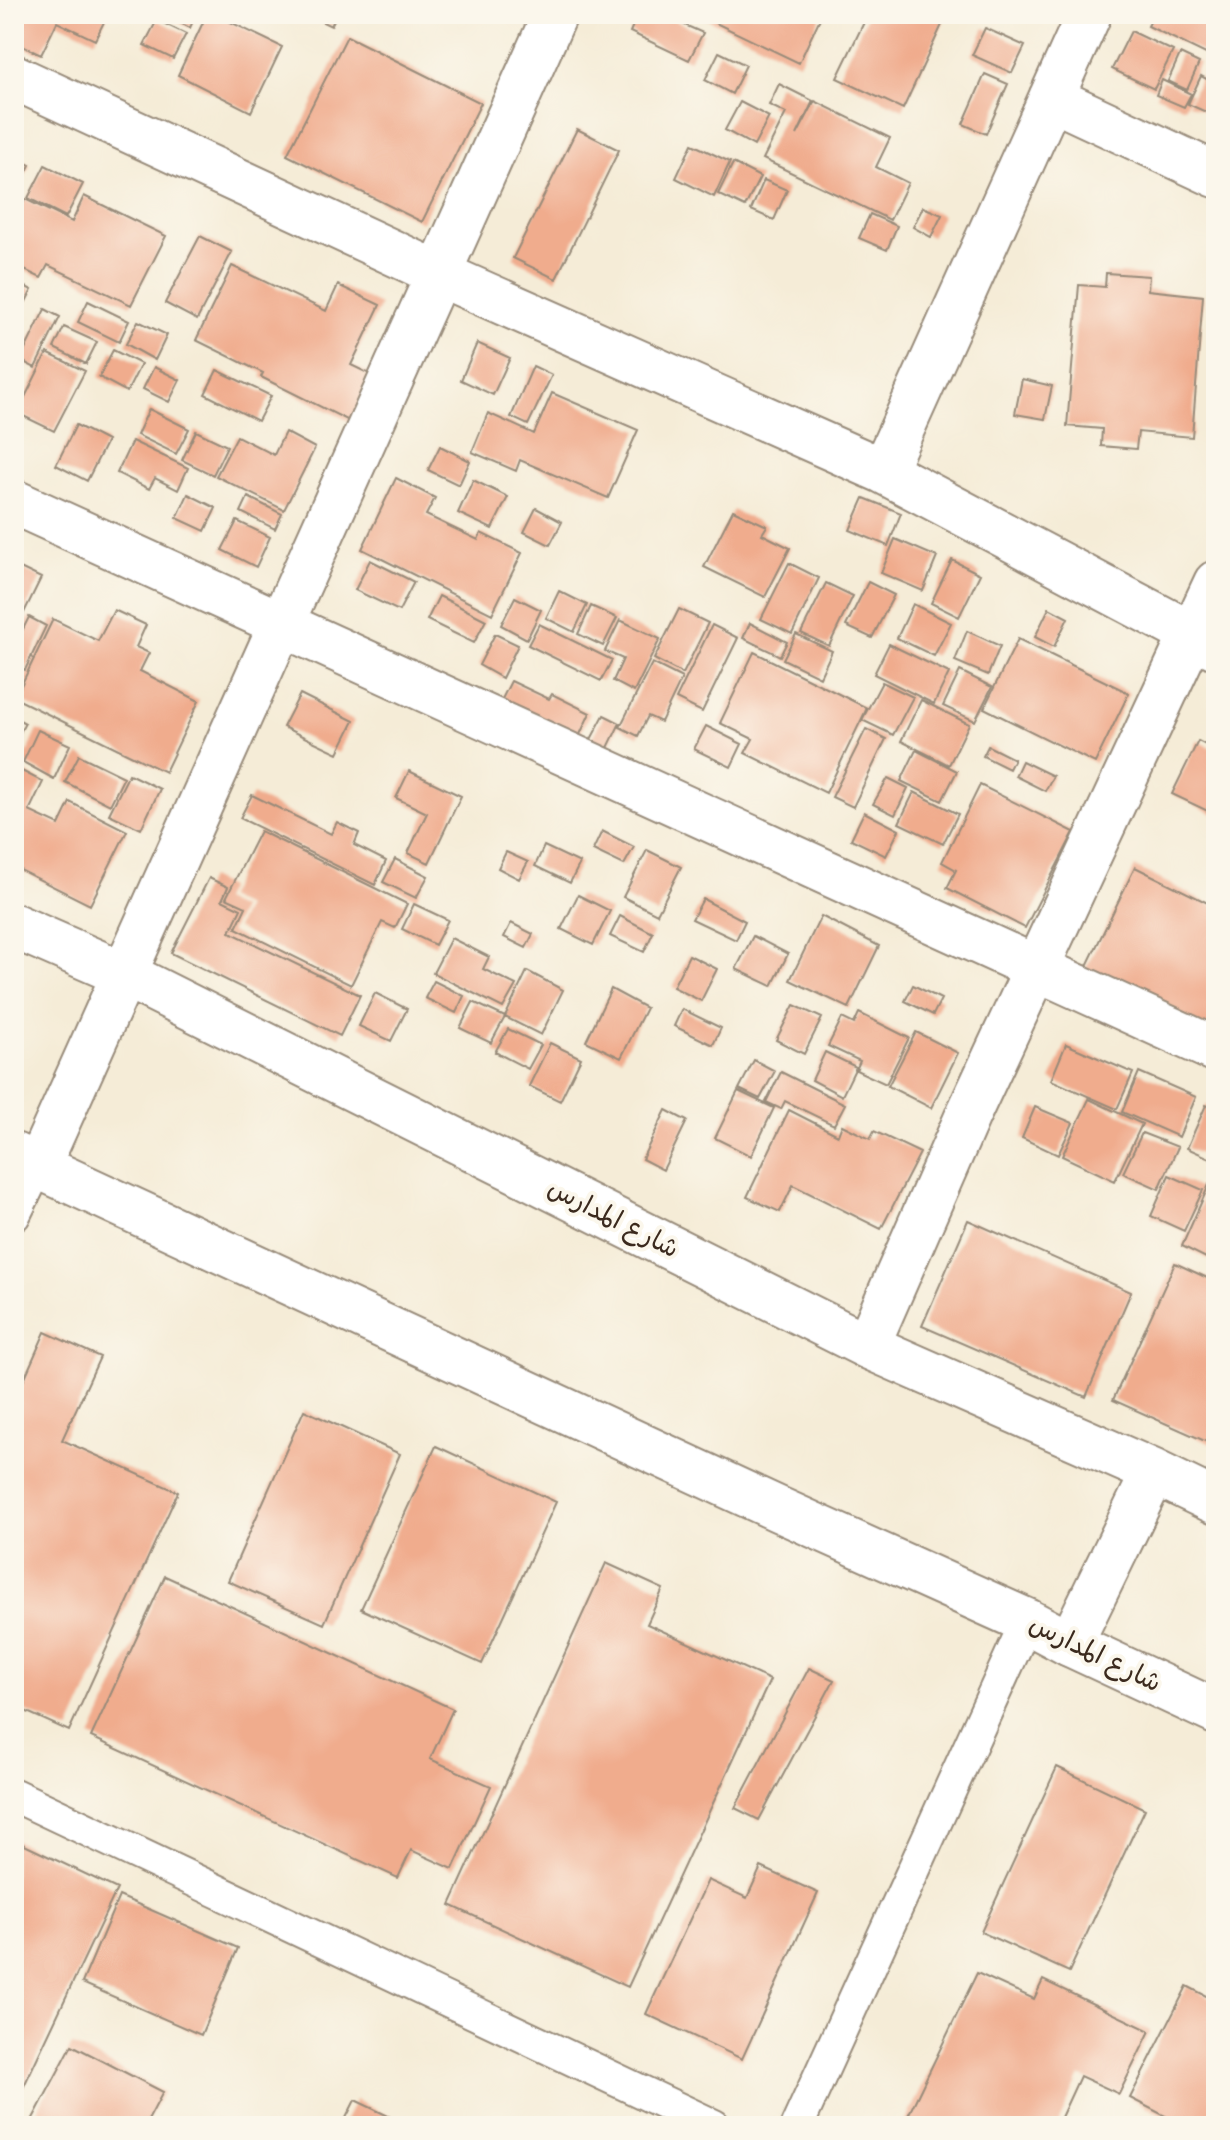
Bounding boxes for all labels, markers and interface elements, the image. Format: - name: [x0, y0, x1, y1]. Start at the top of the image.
- street label: شارع المدارس: [542, 1173, 684, 1266]
- street label: شارع المدارس: [1024, 1609, 1166, 1700]

